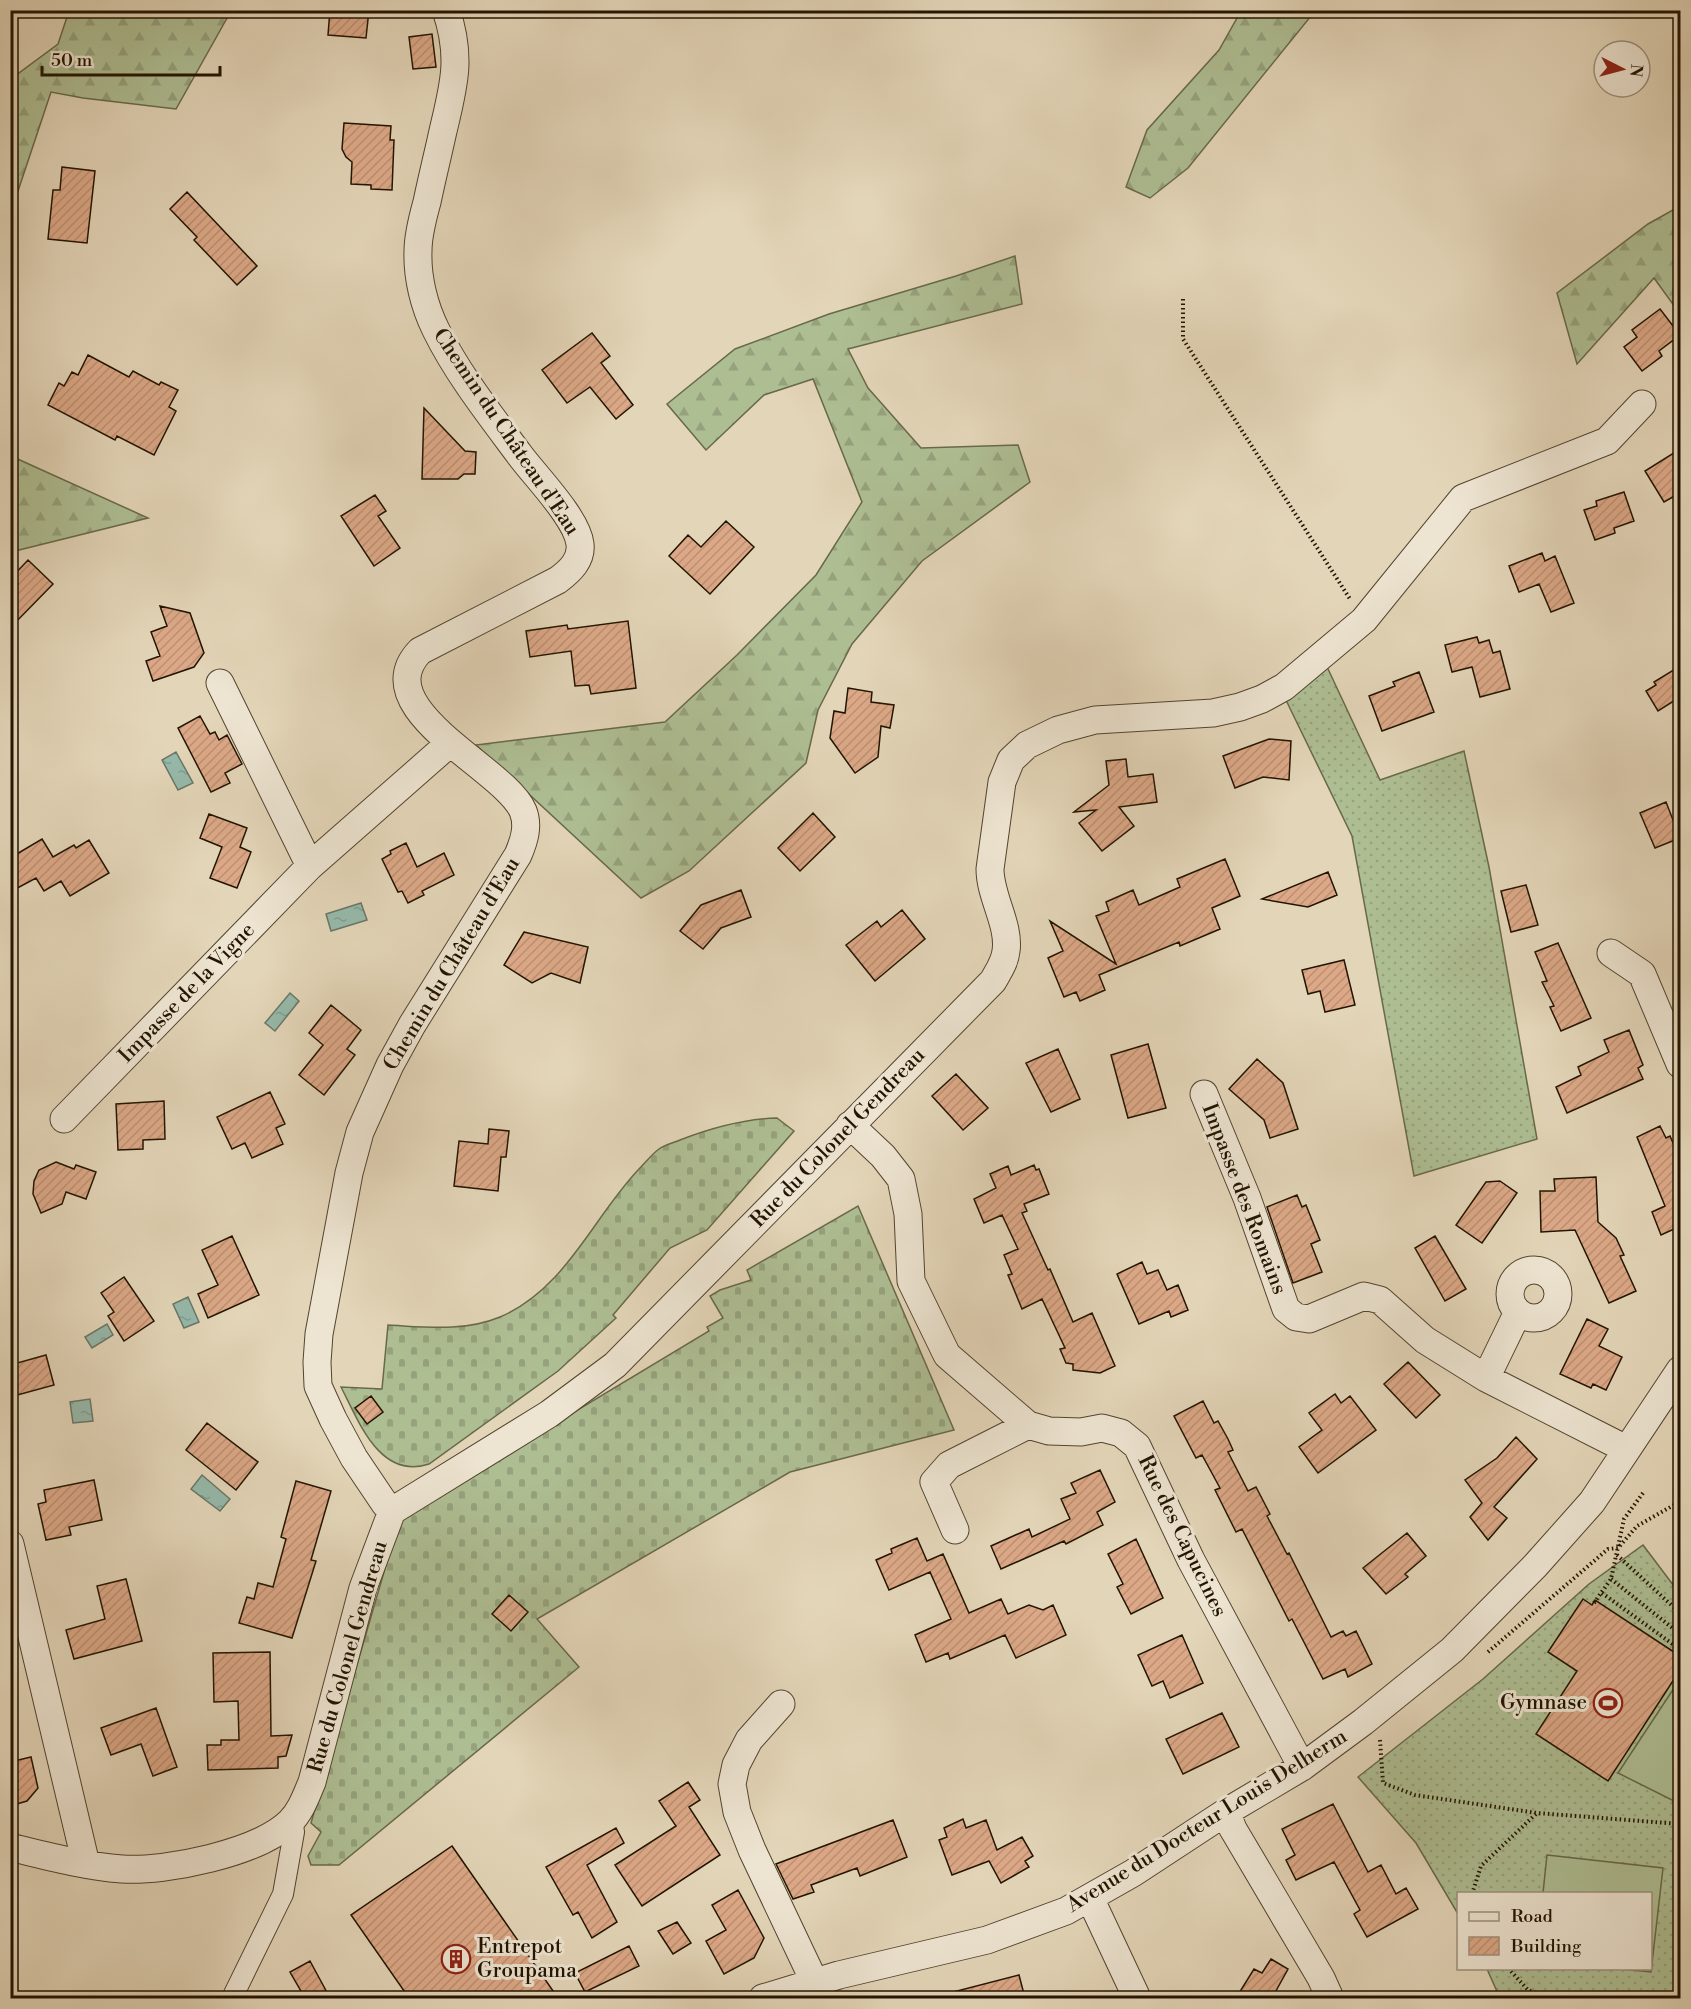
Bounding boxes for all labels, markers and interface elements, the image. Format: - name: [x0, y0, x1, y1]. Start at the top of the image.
- scale bar: [42, 39, 220, 77]
- north arrow: [1592, 39, 1652, 99]
- text: 50 m: [51, 49, 93, 72]
- text: N: [1625, 63, 1647, 78]
- street label: Chemin du Château d'Eau: [427, 324, 585, 540]
- street label: Chemin du Château d'Eau: [378, 853, 526, 1075]
- street label: Impasse de la Vigne: [113, 917, 261, 1069]
- street label: Rue du Colonel Gendreau: [745, 1043, 931, 1233]
- street label: Impasse des Romains: [1196, 1100, 1292, 1298]
- street label: Rue des Capucines: [1132, 1451, 1232, 1621]
- street label: Rue du Colonel Gendreau: [302, 1538, 394, 1776]
- sports icon: Gymnase: [1592, 1687, 1624, 1719]
- place label: Gymnase: [1500, 1690, 1587, 1716]
- street label: Avenue du Docteur Louis Delherm: [1061, 1724, 1352, 1919]
- legend: [1457, 1892, 1652, 1970]
- text: Road: [1511, 1905, 1554, 1928]
- place label: Entrepot Groupama: [477, 1934, 577, 1984]
- text: Building: [1510, 1935, 1582, 1958]
- building icon: Entrepot Groupama: [440, 1943, 472, 1975]

